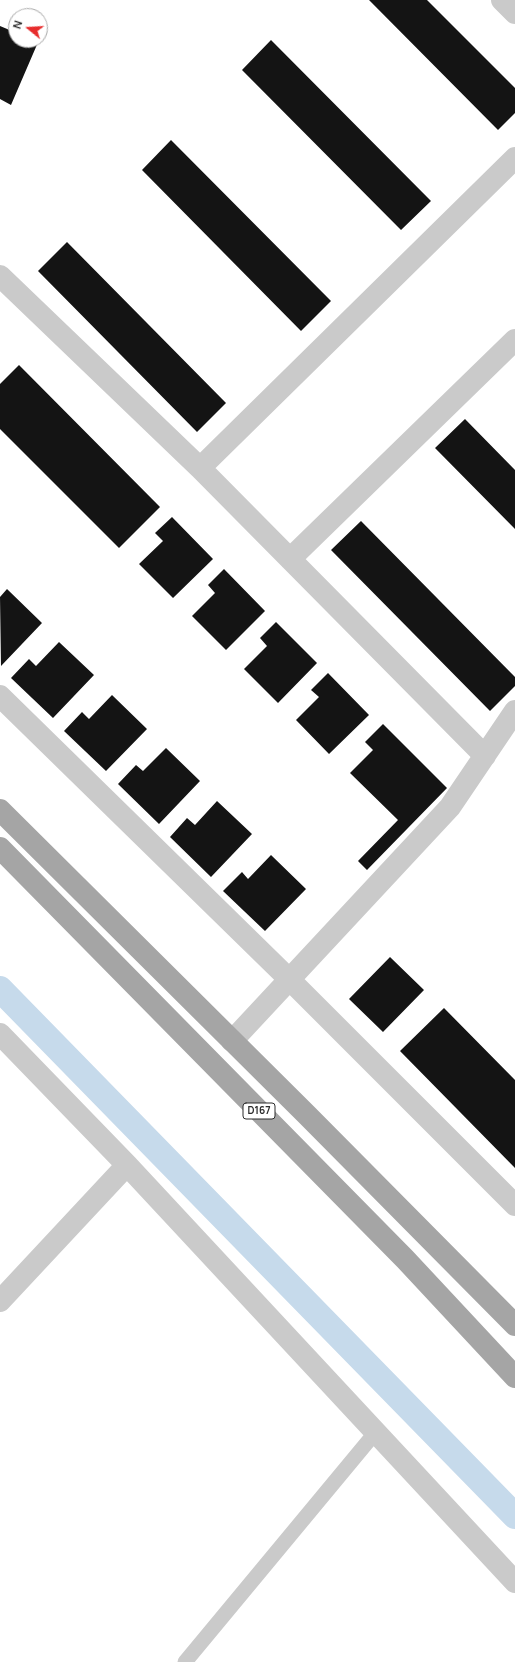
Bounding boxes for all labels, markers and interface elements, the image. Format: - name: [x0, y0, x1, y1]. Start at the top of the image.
- north arrow: [8, 8, 48, 48]
- text: N: [9, 18, 25, 31]
- road number: D167: [243, 1103, 275, 1119]

